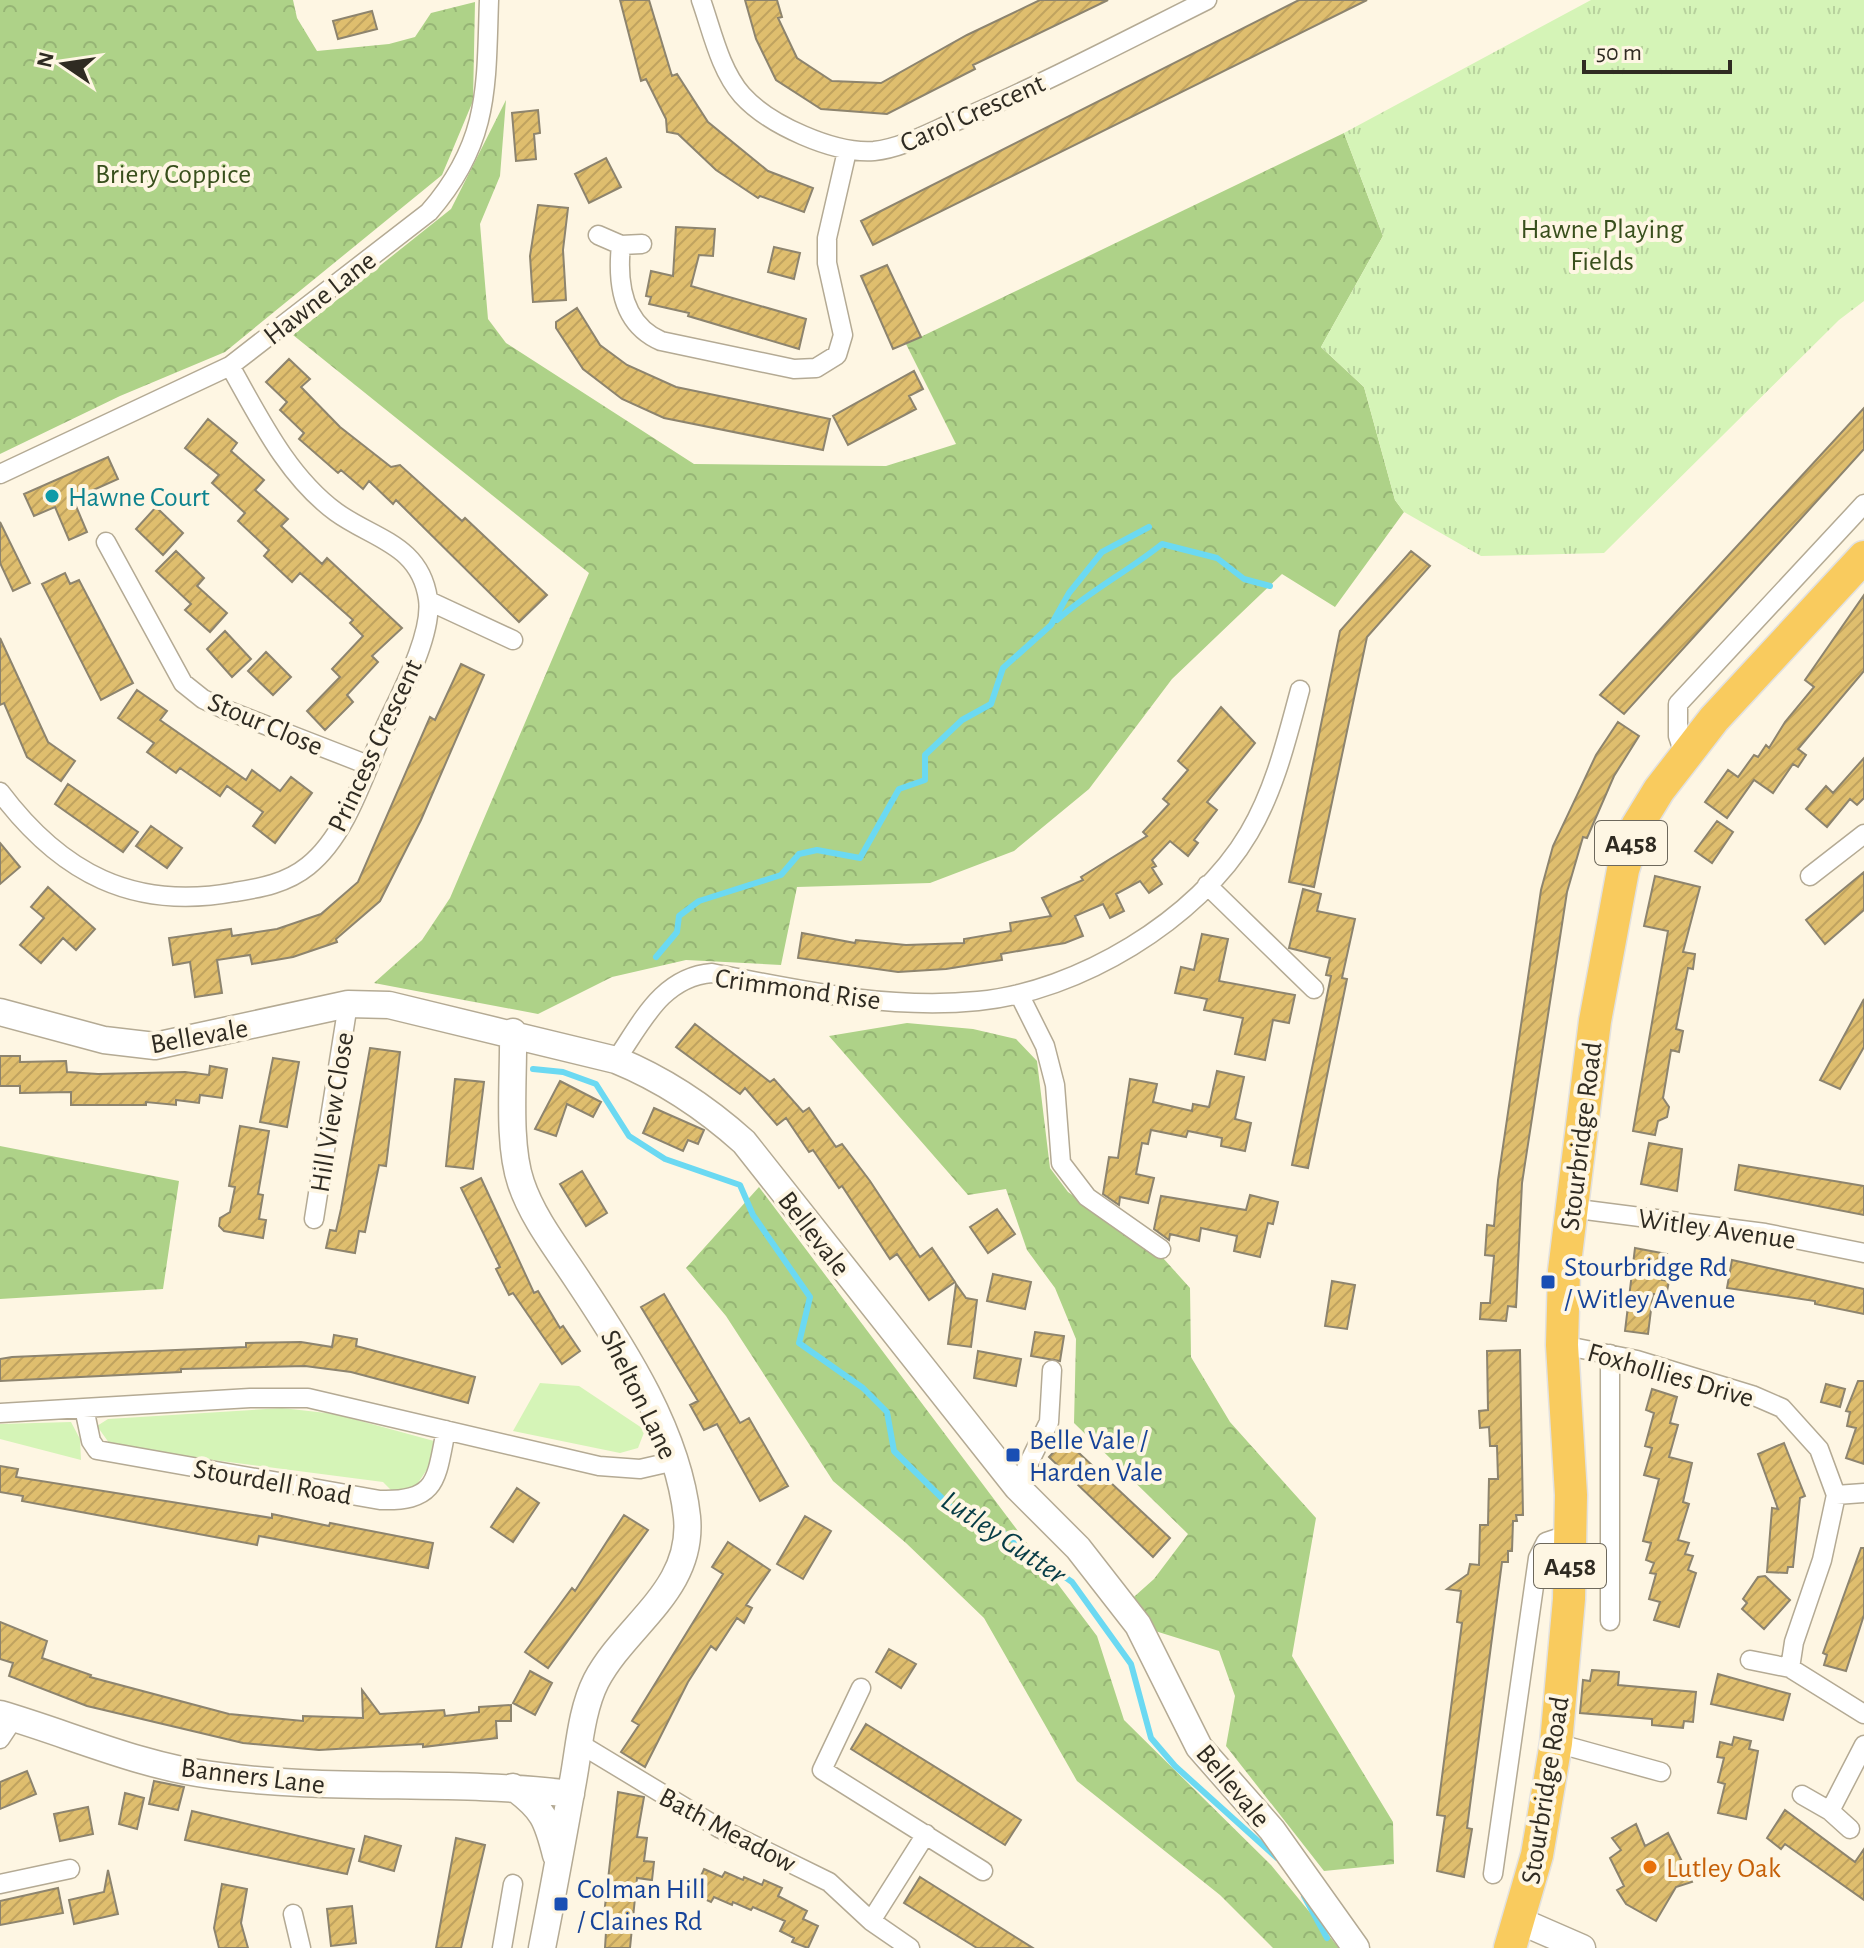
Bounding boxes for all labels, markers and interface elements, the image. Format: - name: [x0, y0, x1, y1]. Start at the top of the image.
- north arrow: [24, 24, 104, 104]
- scale bar: [1584, 24, 1730, 74]
- text: 50 m: [1596, 41, 1642, 65]
- text: N: [33, 50, 58, 70]
- street label: Carol Crescent: [896, 70, 1049, 158]
- park label: Briery Coppice: [95, 161, 251, 189]
- park label: Hawne Playing Fields: [1521, 216, 1684, 276]
- street label: Hawne Lane: [259, 246, 382, 351]
- place label: Hawne Court: [68, 484, 210, 512]
- marker: Hawne Court: [43, 487, 61, 505]
- street label: Princess Crescent: [324, 655, 428, 836]
- street label: Stour Close: [204, 688, 327, 761]
- road number: A458: [1595, 821, 1667, 865]
- street label: Crimmond Rise: [713, 964, 882, 1015]
- street label: Bellevale: [148, 1015, 250, 1059]
- street label: Hill View Close: [306, 1030, 359, 1194]
- street label: Stourbridge Road: [1557, 1040, 1607, 1232]
- street label: Bellevale: [772, 1187, 855, 1282]
- street label: Witley Avenue: [1636, 1205, 1797, 1255]
- place label: Stourbridge Rd / Witley Avenue: [1564, 1254, 1735, 1314]
- marker: Stourbridge Rd / Witley Avenue: [1539, 1273, 1557, 1291]
- street label: Shelton Lane: [595, 1326, 681, 1464]
- street label: Foxhollies Drive: [1584, 1339, 1757, 1413]
- place label: Belle Vale / Harden Vale: [1029, 1427, 1163, 1487]
- marker: Belle Vale / Harden Vale: [1004, 1446, 1022, 1464]
- street label: Stourdell Road: [191, 1455, 354, 1511]
- water label: Lutley Gutter: [936, 1485, 1072, 1591]
- road number: A458: [1534, 1544, 1606, 1588]
- street label: Stourbridge Road: [1517, 1694, 1575, 1886]
- street label: Bellevale: [1190, 1740, 1275, 1833]
- street label: Banners Lane: [179, 1754, 326, 1800]
- street label: Bath Meadow: [654, 1783, 800, 1878]
- place label: Lutley Oak: [1666, 1855, 1781, 1883]
- marker: Lutley Oak: [1641, 1858, 1659, 1876]
- place label: Colman Hill / Claines Rd: [577, 1876, 706, 1936]
- marker: Colman Hill / Claines Rd: [552, 1895, 570, 1913]

